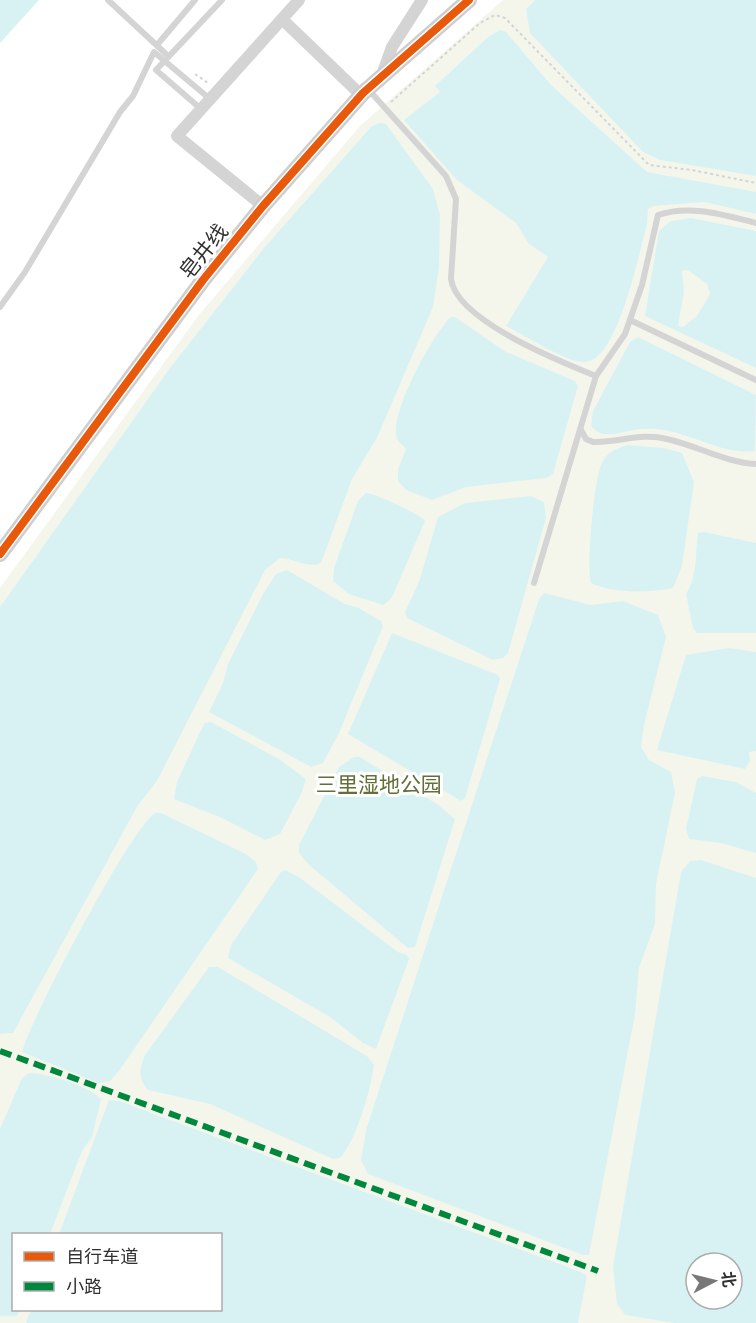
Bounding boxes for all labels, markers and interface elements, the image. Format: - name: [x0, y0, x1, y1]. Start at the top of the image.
- street label: 皂井线: [172, 218, 234, 284]
- park label: 三里湿地公园: [316, 770, 442, 798]
- legend: [12, 1233, 222, 1311]
- text: 自行车道: [66, 1244, 138, 1268]
- north arrow: [684, 1251, 744, 1311]
- text: 北: [717, 1270, 741, 1288]
- text: 小路: [66, 1274, 102, 1298]

